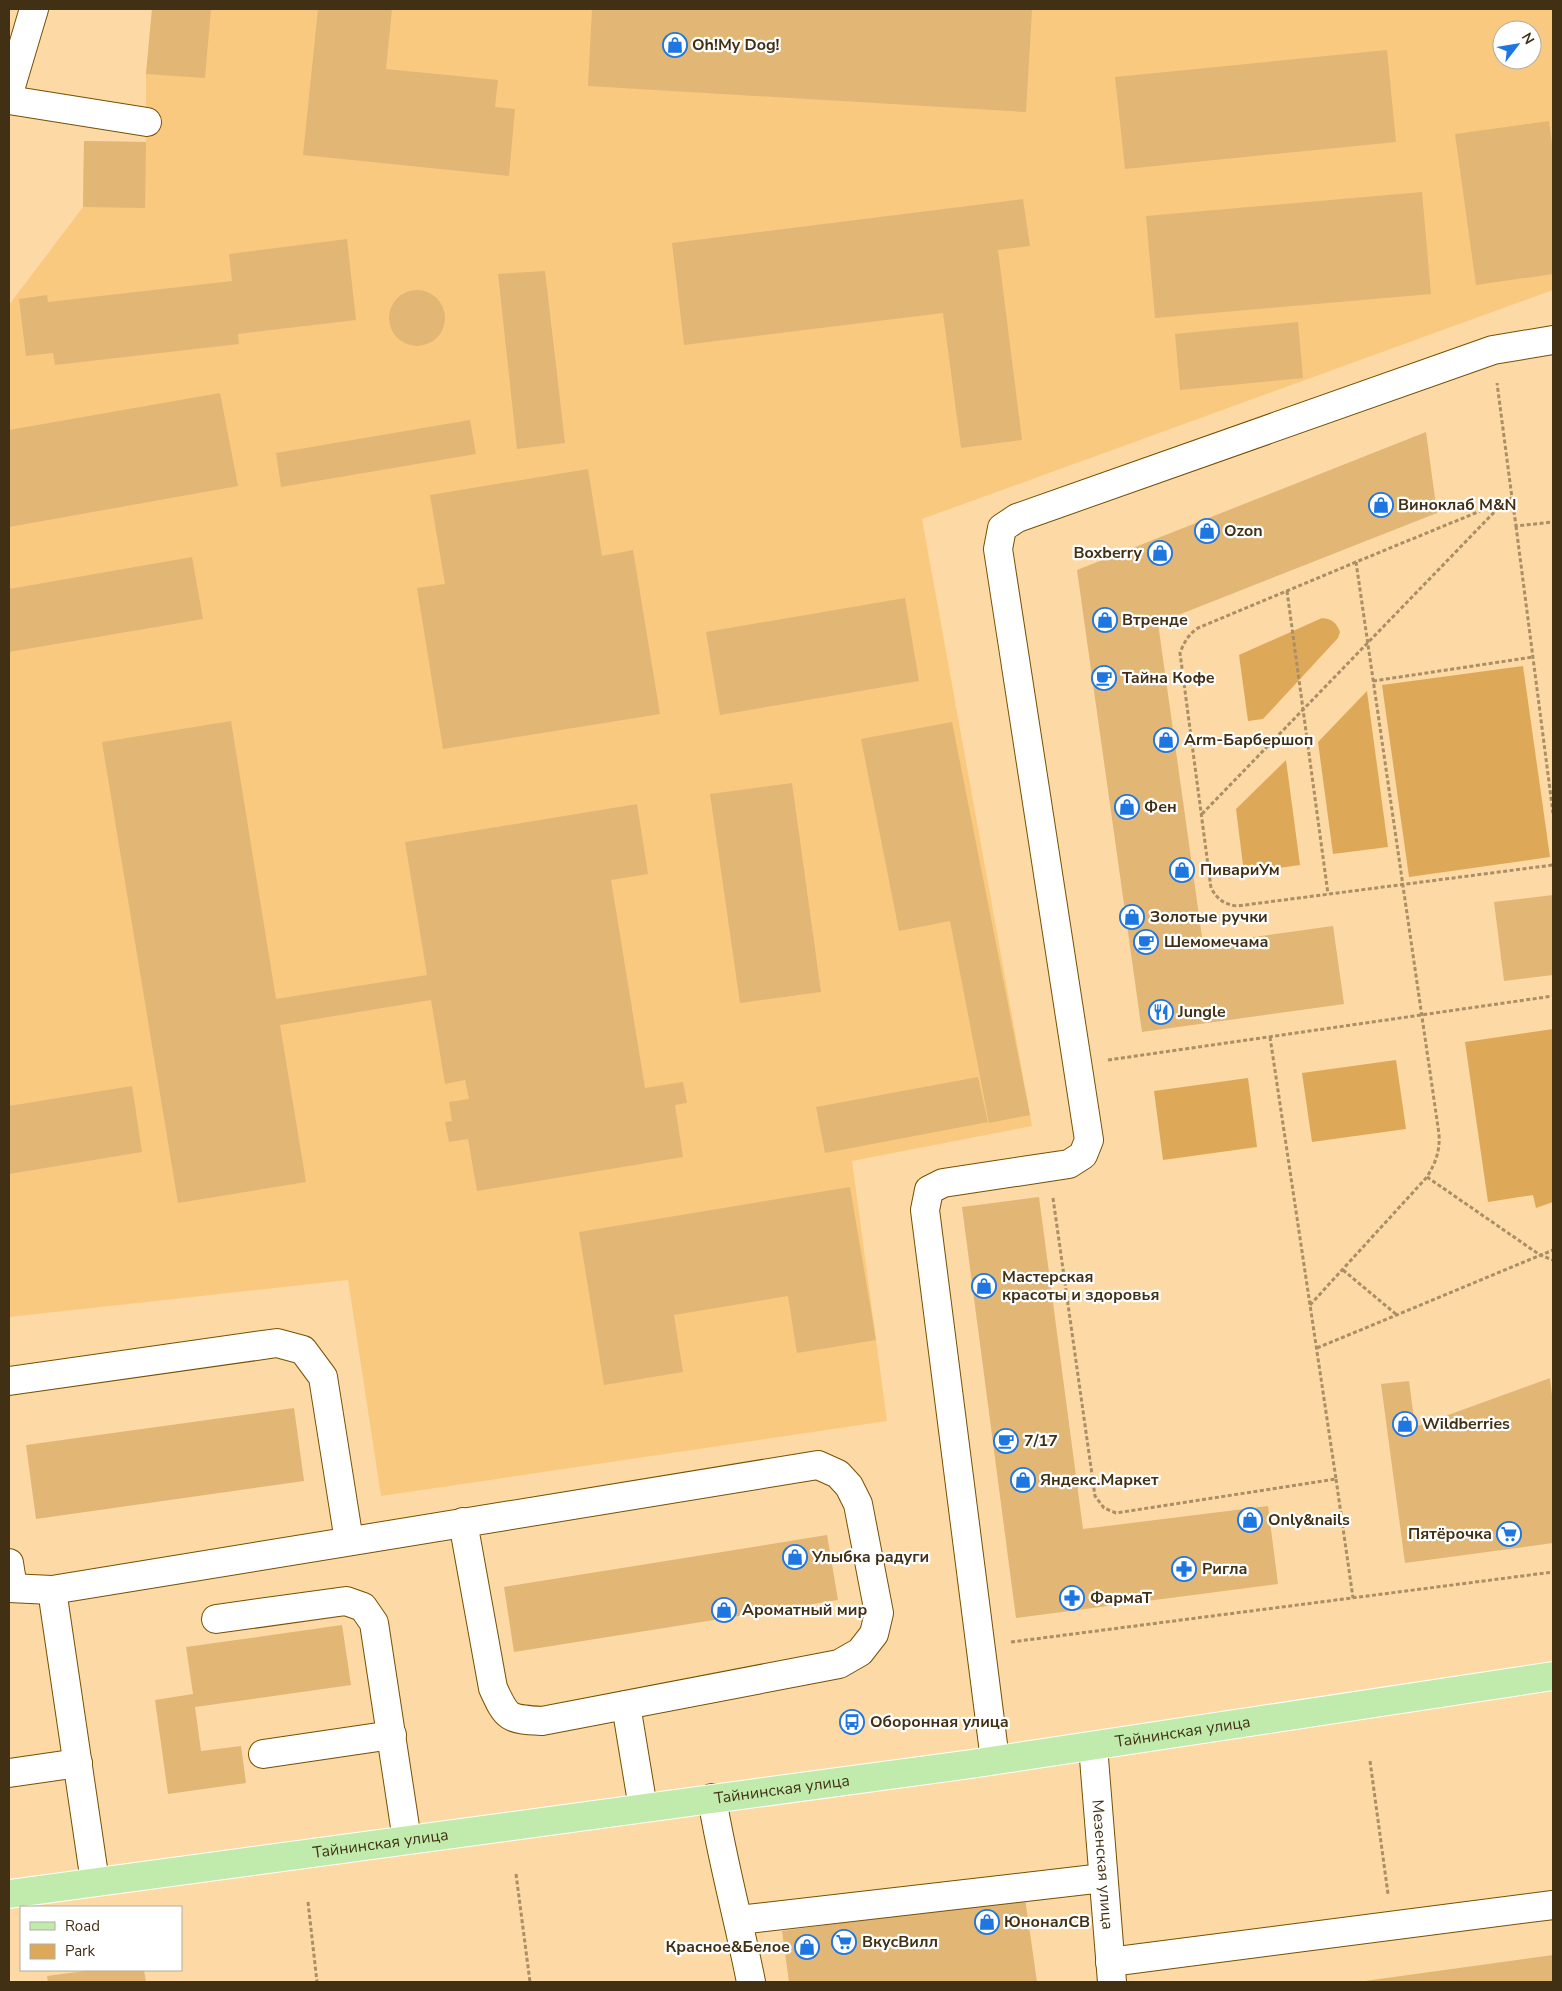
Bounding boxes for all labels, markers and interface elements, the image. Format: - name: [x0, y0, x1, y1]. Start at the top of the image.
- north arrow: [1492, 20, 1542, 70]
- text: N: [1517, 29, 1539, 48]
- shop icon: Oh!My Dog!: [662, 32, 688, 58]
- place label: Oh!My Dog!: [692, 34, 780, 56]
- shop icon: Виноклаб М&N: [1368, 492, 1394, 518]
- place label: Виноклаб М&N: [1398, 494, 1517, 516]
- shop icon: Ozon: [1194, 518, 1220, 544]
- place label: Ozon: [1224, 520, 1263, 542]
- shop icon: Boxberry: [1147, 540, 1173, 566]
- place label: Boxberry: [1074, 542, 1143, 564]
- shop icon: Втренде: [1092, 607, 1118, 633]
- place label: Втренде: [1122, 609, 1188, 631]
- cafe icon: Тайна Кофе: [1091, 665, 1117, 691]
- place label: Тайна Кофе: [1122, 667, 1215, 689]
- shop icon: Arm-Барбершоп: [1153, 727, 1179, 753]
- place label: Arm-Барбершоп: [1184, 729, 1313, 751]
- shop icon: Фен: [1114, 794, 1140, 820]
- place label: Фен: [1144, 796, 1177, 818]
- shop icon: ПивариУм: [1169, 857, 1195, 883]
- place label: ПивариУм: [1200, 859, 1280, 881]
- shop icon: Золотые ручки: [1119, 904, 1145, 930]
- place label: Золотые ручки: [1150, 906, 1268, 928]
- cafe icon: Шемомечама: [1133, 929, 1159, 955]
- place label: Шемомечама: [1164, 931, 1268, 953]
- restaurant icon: Jungle: [1148, 999, 1174, 1025]
- place label: Jungle: [1177, 1001, 1226, 1023]
- place label: Мастерская красоты и здоровья: [1002, 1266, 1159, 1306]
- shop icon: Мастерская красоты и здоровья: [971, 1273, 997, 1299]
- shop icon: Wildberries: [1392, 1411, 1418, 1437]
- place label: Wildberries: [1422, 1413, 1510, 1435]
- cafe icon: 7/17: [993, 1428, 1019, 1454]
- place label: 7/17: [1024, 1430, 1058, 1452]
- shop icon: Яндекс.Маркет: [1010, 1467, 1036, 1493]
- place label: Яндекс.Маркет: [1040, 1469, 1159, 1491]
- shop icon: Only&nails: [1237, 1507, 1263, 1533]
- place label: Only&nails: [1268, 1509, 1350, 1531]
- supermarket icon: Пятёрочка: [1496, 1521, 1522, 1547]
- place label: Пятёрочка: [1408, 1523, 1492, 1545]
- shop icon: Улыбка радуги: [782, 1544, 808, 1570]
- place label: Улыбка радуги: [811, 1546, 929, 1568]
- pharmacy icon: Ригла: [1171, 1556, 1197, 1582]
- place label: Ригла: [1202, 1558, 1247, 1580]
- pharmacy icon: ФармаТ: [1059, 1585, 1085, 1611]
- place label: ФармаТ: [1090, 1587, 1152, 1609]
- shop icon: Ароматный мир: [711, 1597, 737, 1623]
- place label: Ароматный мир: [742, 1599, 867, 1621]
- bus stop icon: Оборонная улица: [839, 1709, 865, 1735]
- place label: Оборонная улица: [870, 1711, 1009, 1733]
- street label: Тайнинская улица: [1114, 1711, 1252, 1753]
- street label: Тайнинская улица: [713, 1769, 851, 1810]
- street label: Мезенская улица: [1086, 1799, 1119, 1931]
- street label: Тайнинская улица: [311, 1824, 450, 1864]
- legend: [20, 1906, 182, 1971]
- shop icon: ЮноналСВ: [974, 1909, 1000, 1935]
- place label: ЮноналСВ: [1004, 1911, 1090, 1933]
- text: Road: [65, 1916, 100, 1936]
- supermarket icon: ВкусВилл: [831, 1929, 857, 1955]
- place label: ВкусВилл: [862, 1931, 938, 1953]
- shop icon: Красное&Белое: [794, 1934, 820, 1960]
- place label: Красное&Белое: [665, 1936, 790, 1958]
- text: Park: [65, 1941, 95, 1961]

